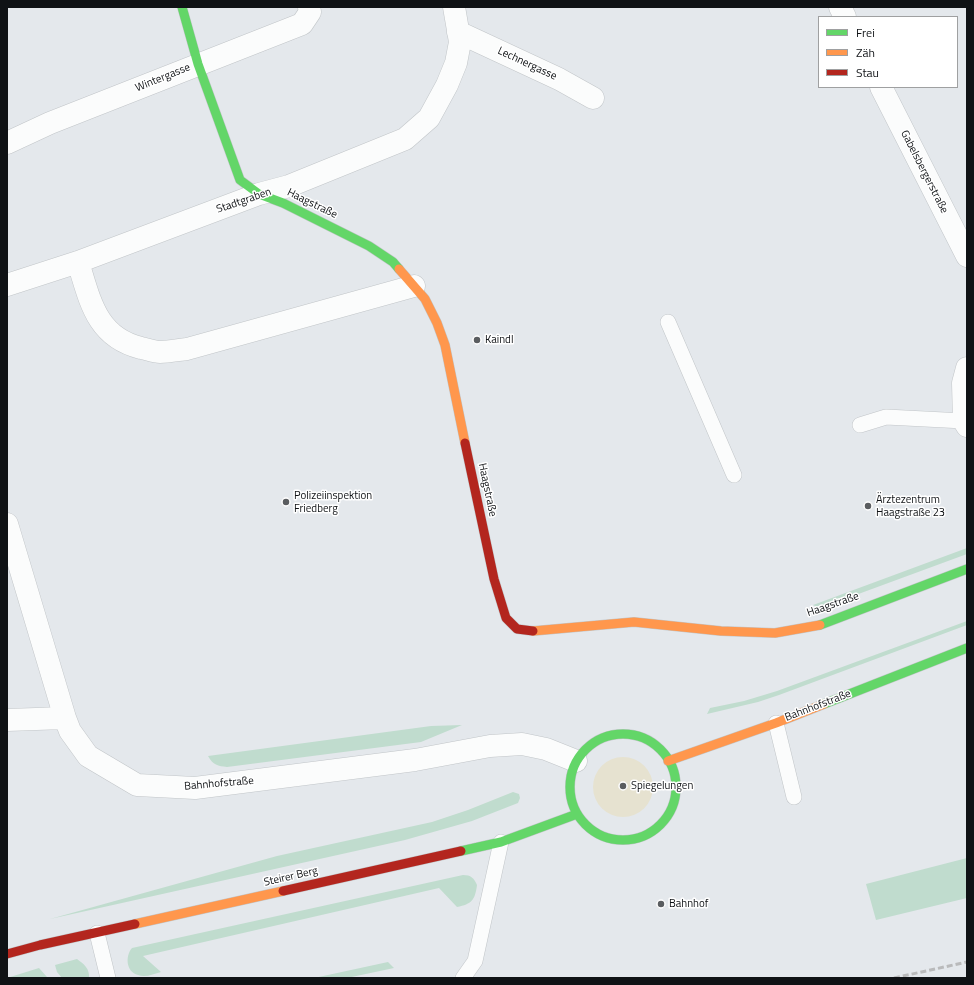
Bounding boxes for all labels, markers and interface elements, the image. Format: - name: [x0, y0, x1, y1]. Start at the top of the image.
- legend: [818, 16, 958, 88]
- text: Frei: [856, 23, 875, 42]
- text: Zäh: [856, 43, 875, 62]
- street label: Lechnergasse: [495, 45, 559, 83]
- street label: Wintergasse: [134, 61, 192, 95]
- text: Stau: [856, 63, 879, 82]
- street label: Gabelsbergerstraße: [897, 128, 951, 216]
- street label: Stadtgraben: [215, 185, 273, 217]
- street label: Haagstraße: [285, 186, 339, 222]
- place label: Kaindl: [485, 333, 513, 347]
- marker: Kaindl: [472, 335, 482, 345]
- street label: Haagstraße: [475, 462, 499, 518]
- place label: Polizeiinspektion Friedberg: [294, 489, 372, 515]
- place label: Ärztezentrum Haagstraße 23: [876, 493, 945, 519]
- marker: Polizeiinspektion Friedberg: [281, 497, 291, 507]
- marker: Ärztezentrum Haagstraße 23: [863, 501, 873, 511]
- street label: Haagstraße: [805, 590, 861, 620]
- street label: Bahnhofstraße: [783, 687, 853, 725]
- street label: Bahnhofstraße: [184, 774, 254, 794]
- place label: Spiegelungen: [631, 779, 693, 793]
- marker: Spiegelungen: [618, 781, 628, 791]
- street label: Steirer Berg: [263, 864, 319, 890]
- place label: Bahnhof: [669, 897, 708, 911]
- marker: Bahnhof: [656, 899, 666, 909]

